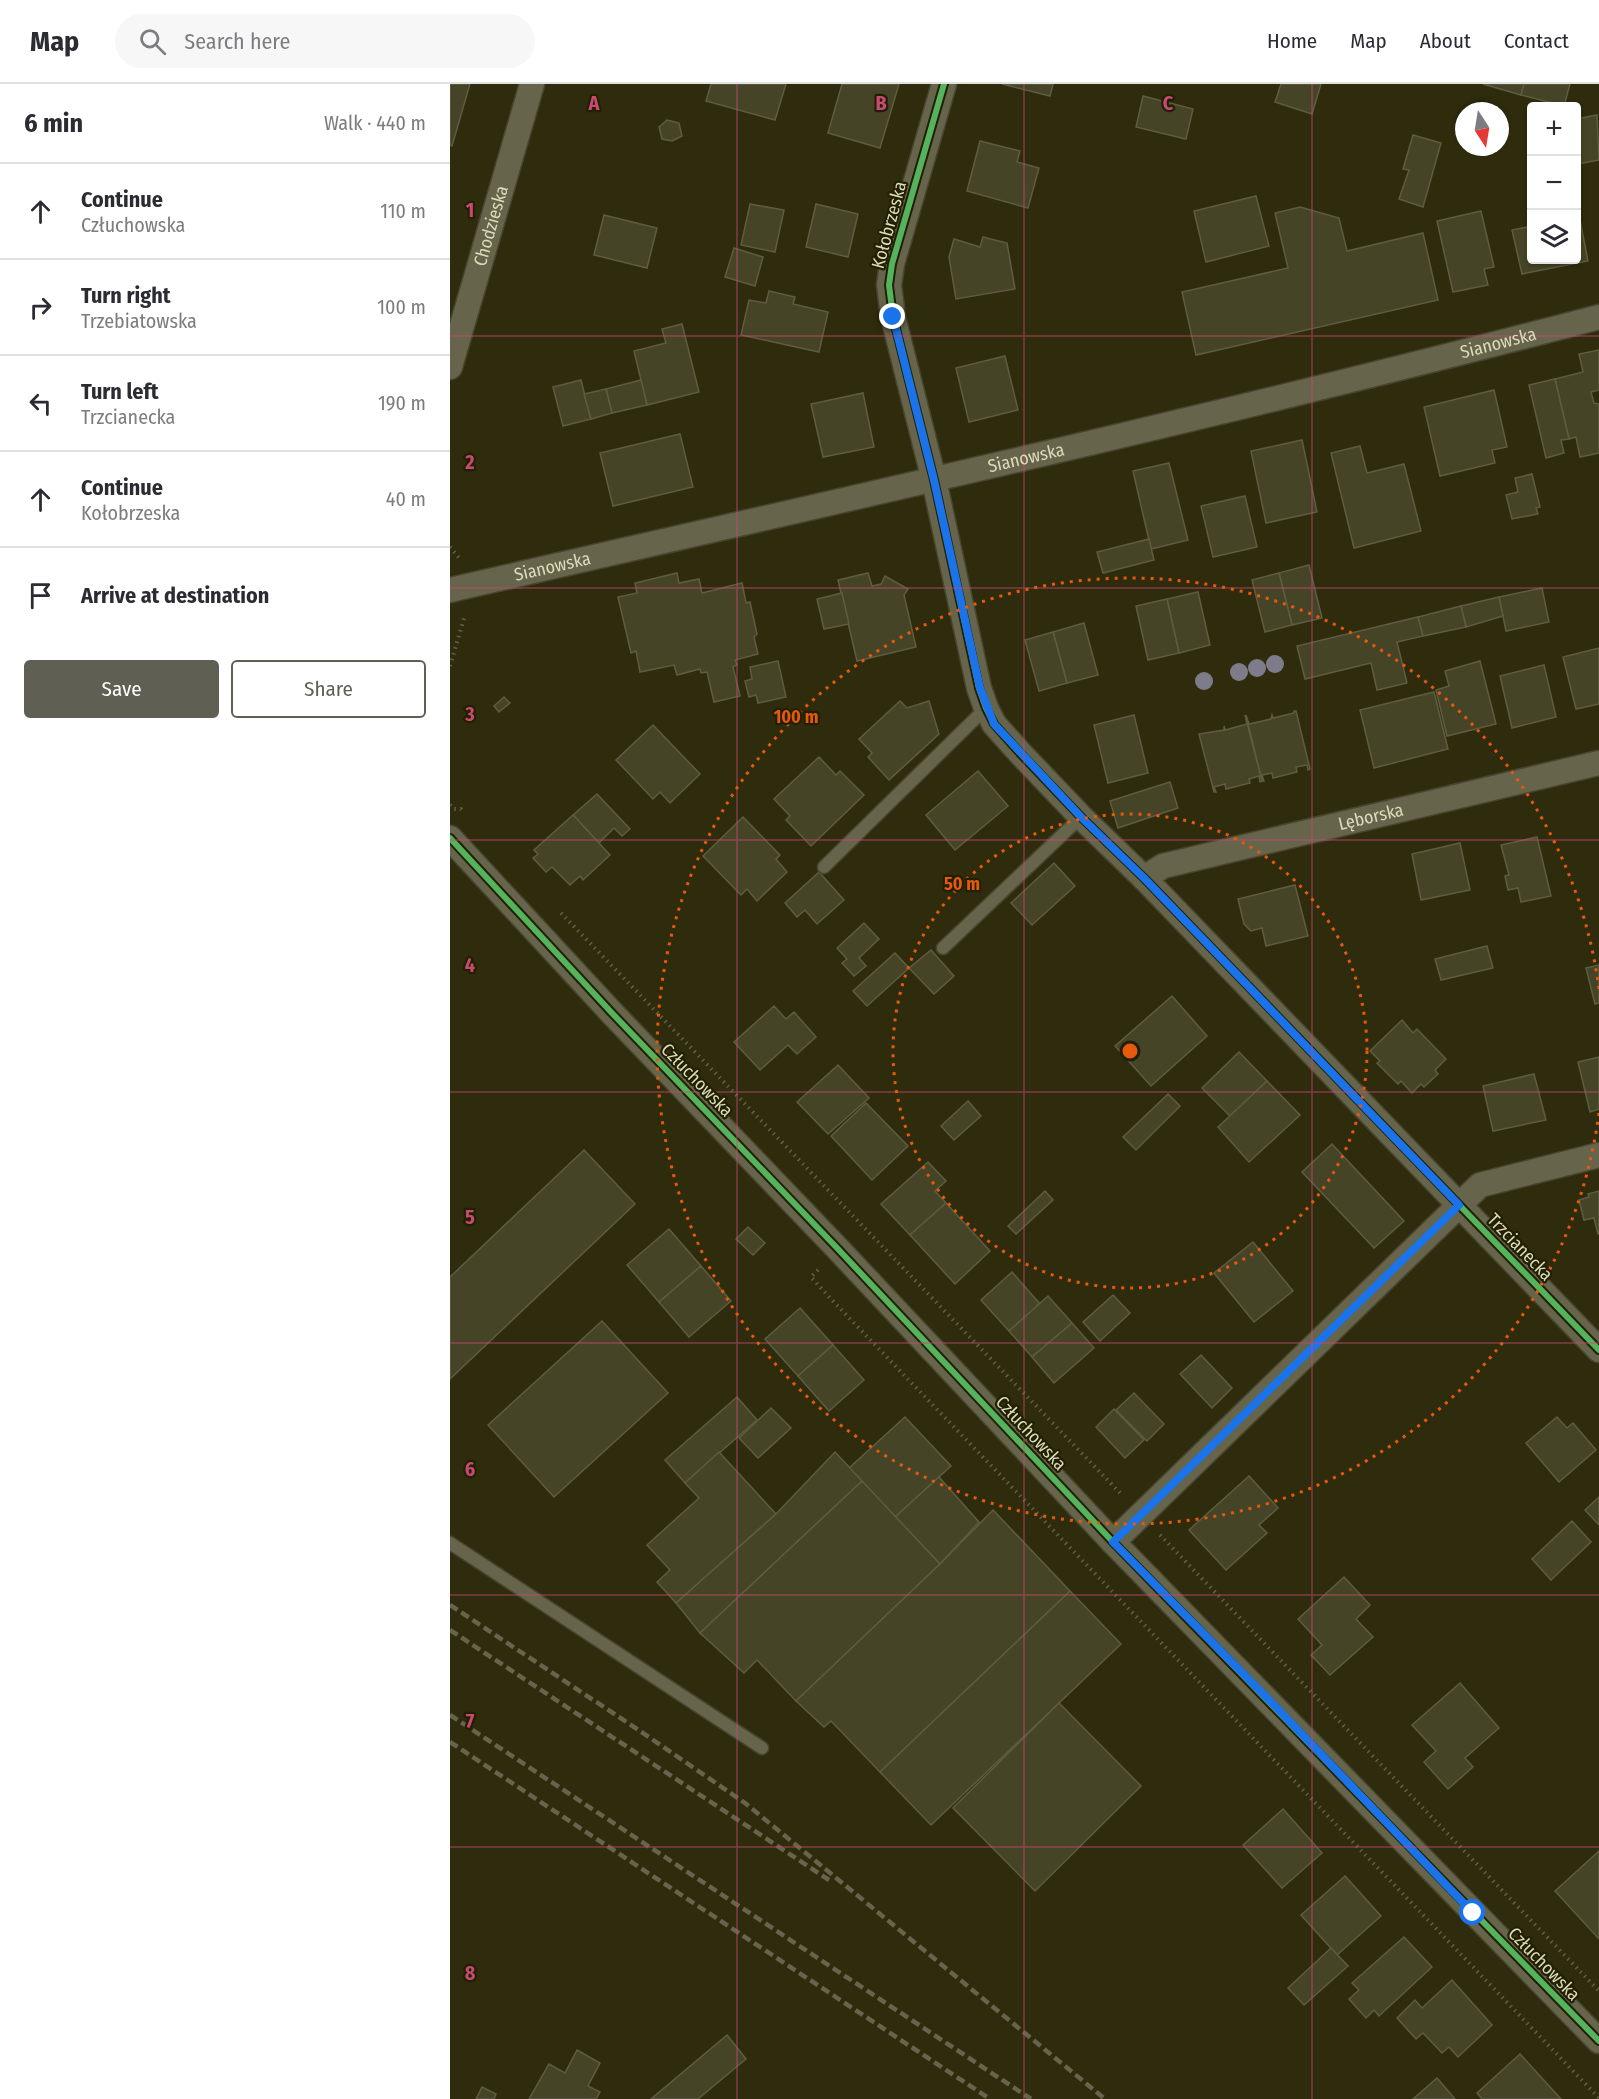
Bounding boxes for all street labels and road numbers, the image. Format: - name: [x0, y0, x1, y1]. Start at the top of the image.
- street label: Kołobrzeska: [867, 179, 911, 271]
- street label: Chodzieska: [469, 183, 513, 269]
- street label: Sianowska: [1458, 323, 1539, 363]
- street label: Sianowska: [986, 438, 1067, 477]
- street label: Sianowska: [512, 547, 593, 586]
- street label: Lęborska: [1336, 799, 1406, 835]
- street label: Człuchowska: [657, 1039, 738, 1121]
- street label: Trzcianecka: [1483, 1209, 1558, 1285]
- street label: Człuchowska: [991, 1391, 1071, 1475]
- street label: Człuchowska: [1504, 1923, 1585, 2005]

